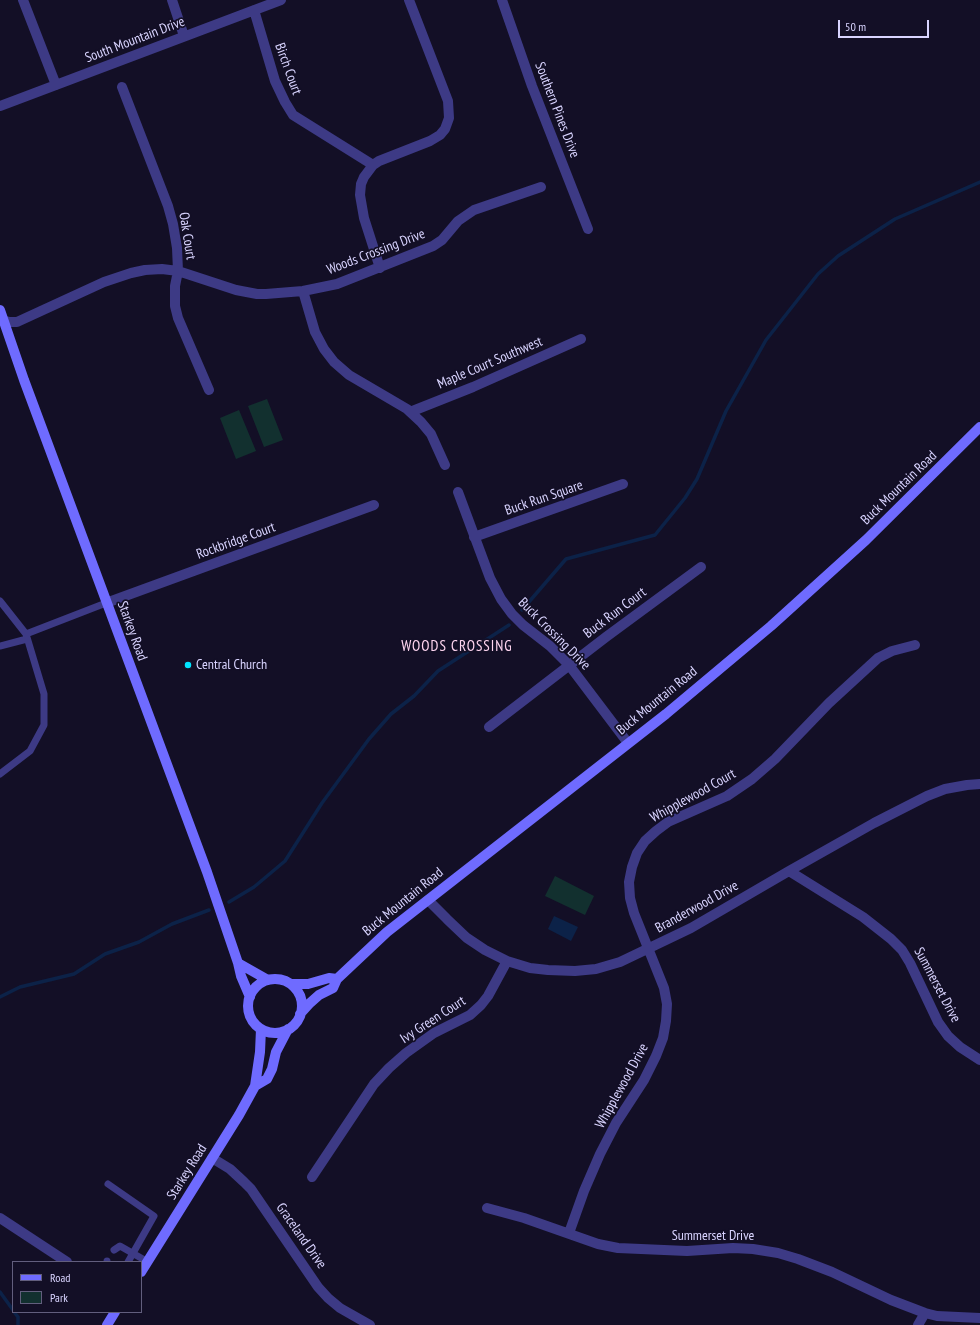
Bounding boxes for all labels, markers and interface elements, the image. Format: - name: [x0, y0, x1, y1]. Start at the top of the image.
- scale bar: [840, 12, 931, 38]
- street label: South Mountain Drive: [83, 13, 187, 67]
- text: 50 m: [845, 19, 866, 34]
- street label: Birch Court: [271, 41, 305, 97]
- street label: Southern Pines Drive: [531, 60, 583, 160]
- street label: Oak Court: [175, 211, 199, 261]
- street label: Woods Crossing Drive: [324, 226, 428, 278]
- street label: Maple Court Southwest: [435, 333, 545, 393]
- street label: Buck Mountain Road: [858, 448, 940, 528]
- street label: Buck Run Square: [503, 477, 585, 519]
- street label: Rockbridge Court: [194, 519, 278, 563]
- street label: Buck Run Court: [580, 584, 650, 642]
- street label: Buck Crossing Drive: [514, 594, 594, 674]
- street label: Starkey Road: [113, 599, 151, 663]
- district label: WOODS CROSSING: [401, 638, 513, 656]
- place label: Central Church: [196, 657, 267, 673]
- marker: Central Church: [183, 660, 193, 670]
- street label: Buck Mountain Road: [613, 663, 701, 739]
- street label: Whipplewood Court: [647, 766, 739, 826]
- street label: Buck Mountain Road: [359, 864, 447, 940]
- street label: Branderwood Drive: [652, 877, 742, 937]
- street label: Summerset Drive: [910, 945, 964, 1025]
- street label: Ivy Green Court: [397, 993, 469, 1047]
- street label: Whipplewood Drive: [592, 1041, 652, 1131]
- street label: Starkey Road: [163, 1141, 211, 1203]
- street label: Graceland Drive: [272, 1200, 330, 1272]
- street label: Summerset Drive: [672, 1228, 754, 1244]
- legend: [12, 1261, 142, 1313]
- text: Road: [50, 1270, 70, 1285]
- text: Park: [50, 1290, 68, 1305]

